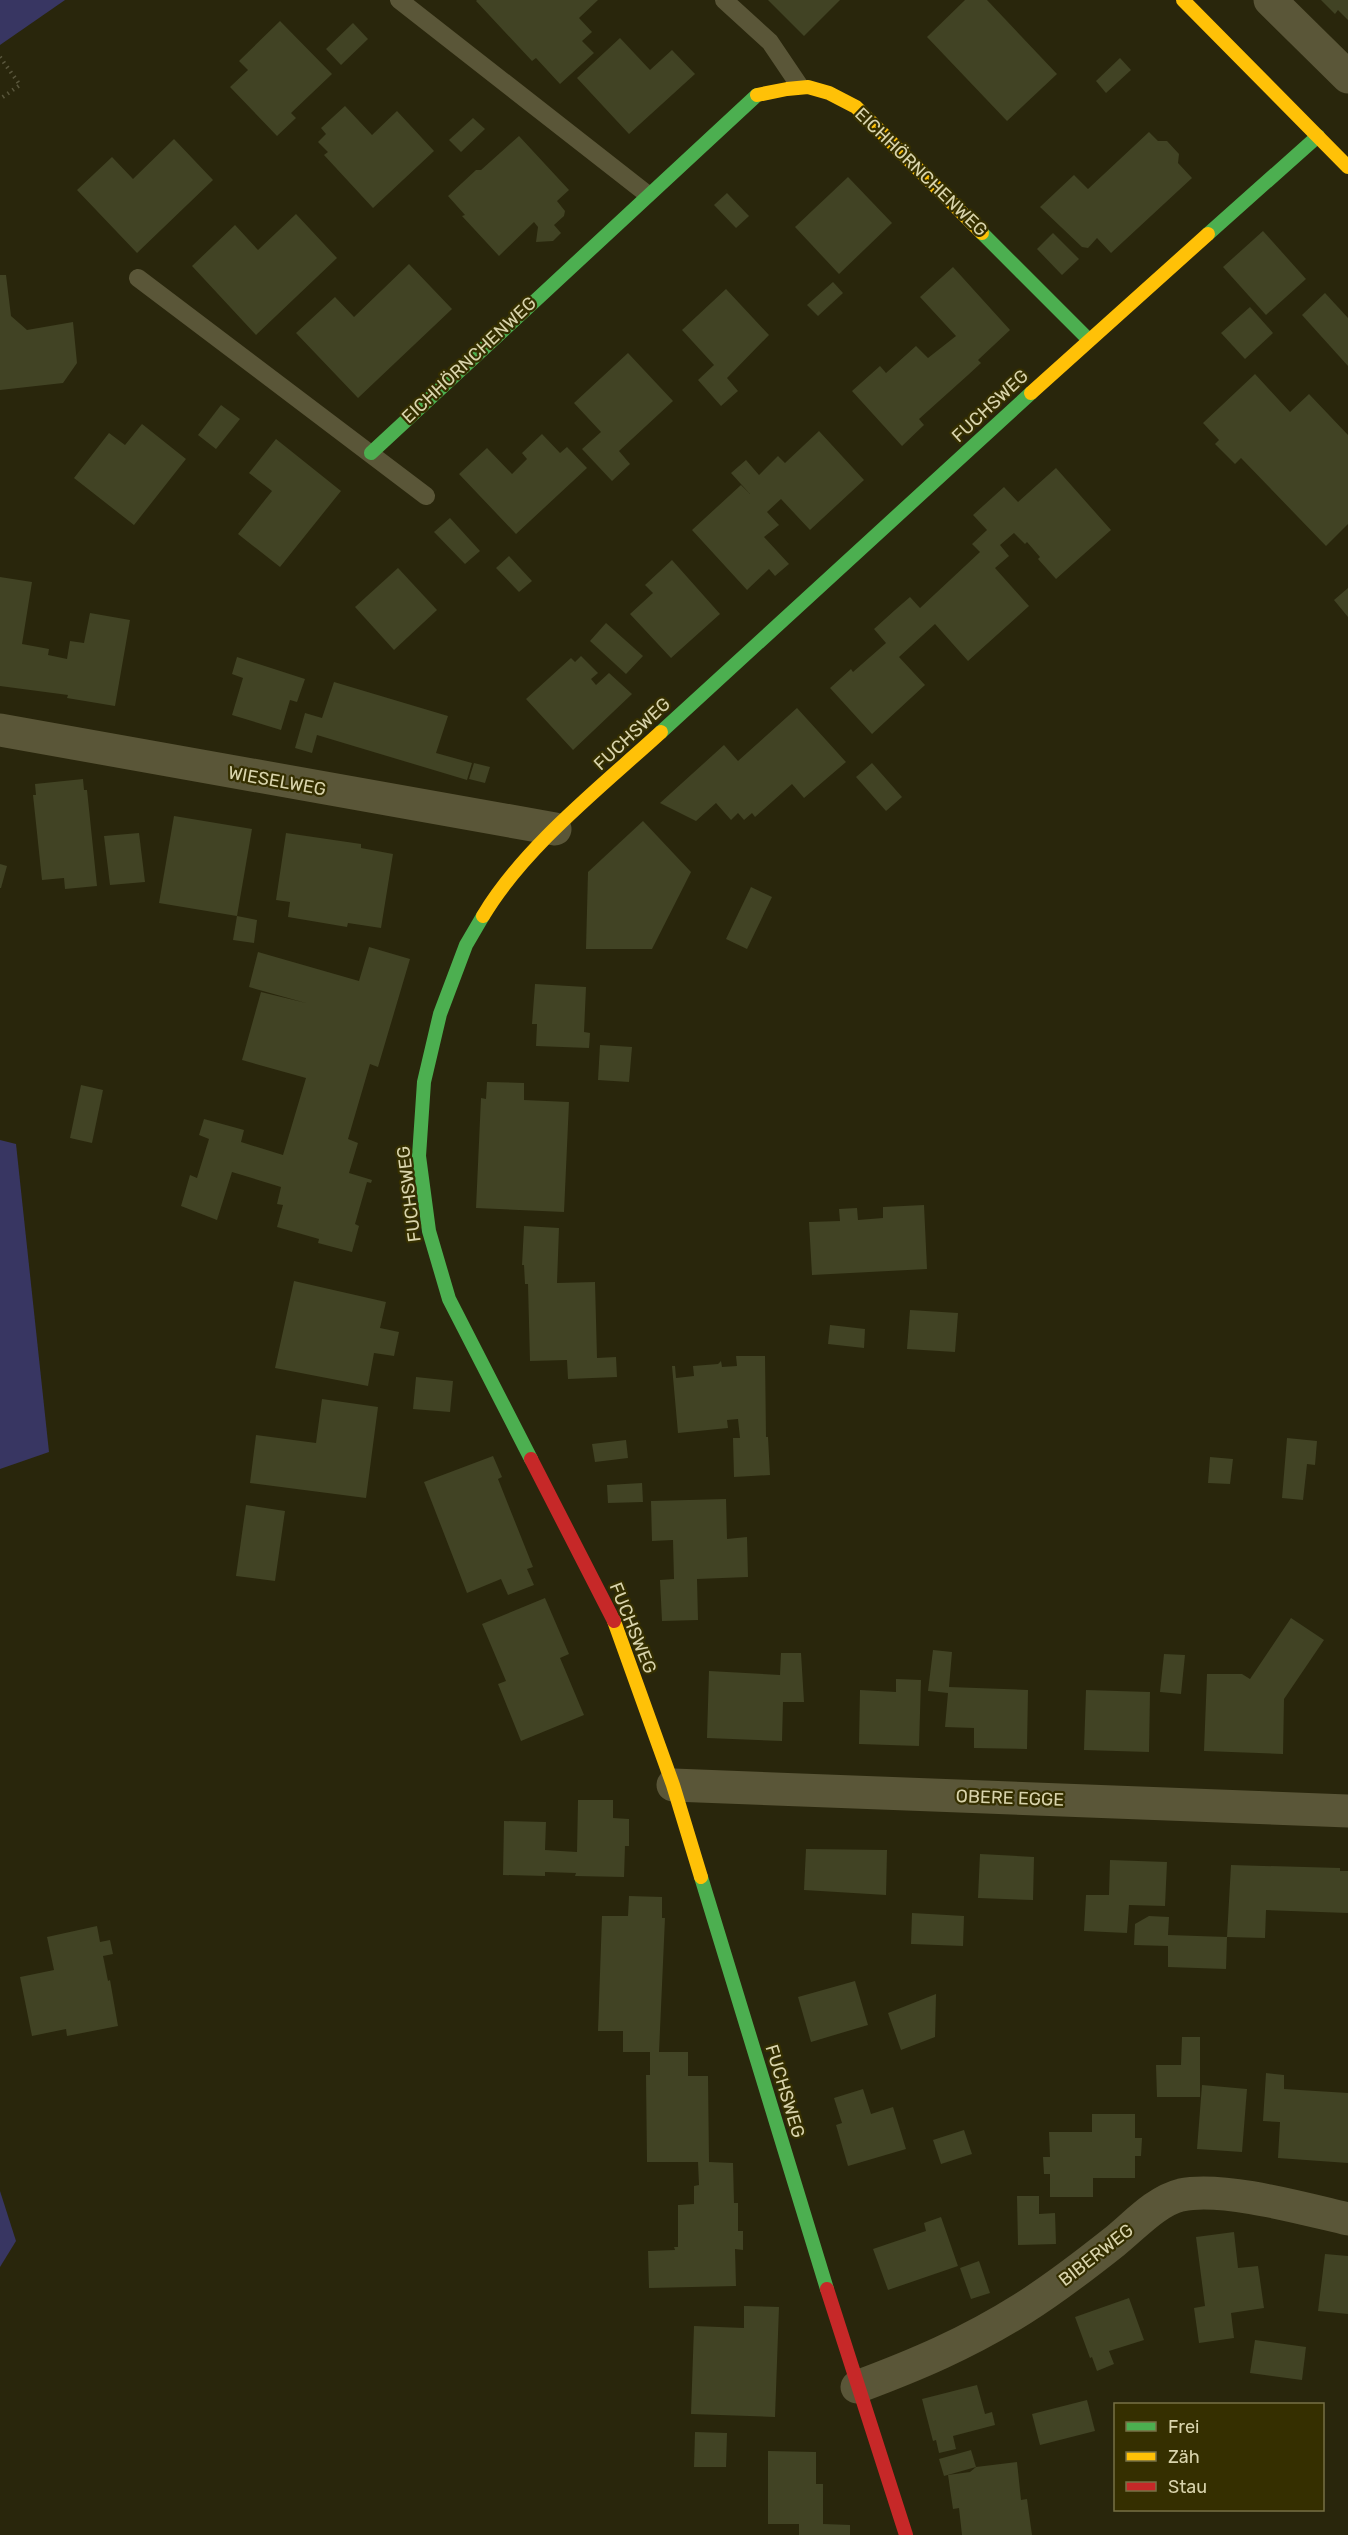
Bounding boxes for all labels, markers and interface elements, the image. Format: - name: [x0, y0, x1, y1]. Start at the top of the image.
- street label: EICHHÖRNCHENWEG: [850, 103, 992, 241]
- street label: EICHHÖRNCHENWEG: [397, 292, 541, 428]
- street label: FUCHSWEG: [947, 365, 1033, 447]
- street label: FUCHSWEG: [589, 693, 675, 775]
- street label: WIESELWEG: [226, 762, 328, 800]
- street label: FUCHSWEG: [392, 1145, 426, 1243]
- street label: FUCHSWEG: [605, 1579, 661, 1677]
- street label: OBERE EGGE: [955, 1785, 1065, 1811]
- street label: FUCHSWEG: [760, 2042, 810, 2140]
- street label: BIBERWEG: [1054, 2219, 1138, 2291]
- legend: [1114, 2403, 1324, 2511]
- text: Frei: [1168, 2416, 1199, 2438]
- text: Zäh: [1168, 2446, 1200, 2468]
- text: Stau: [1168, 2476, 1207, 2498]

